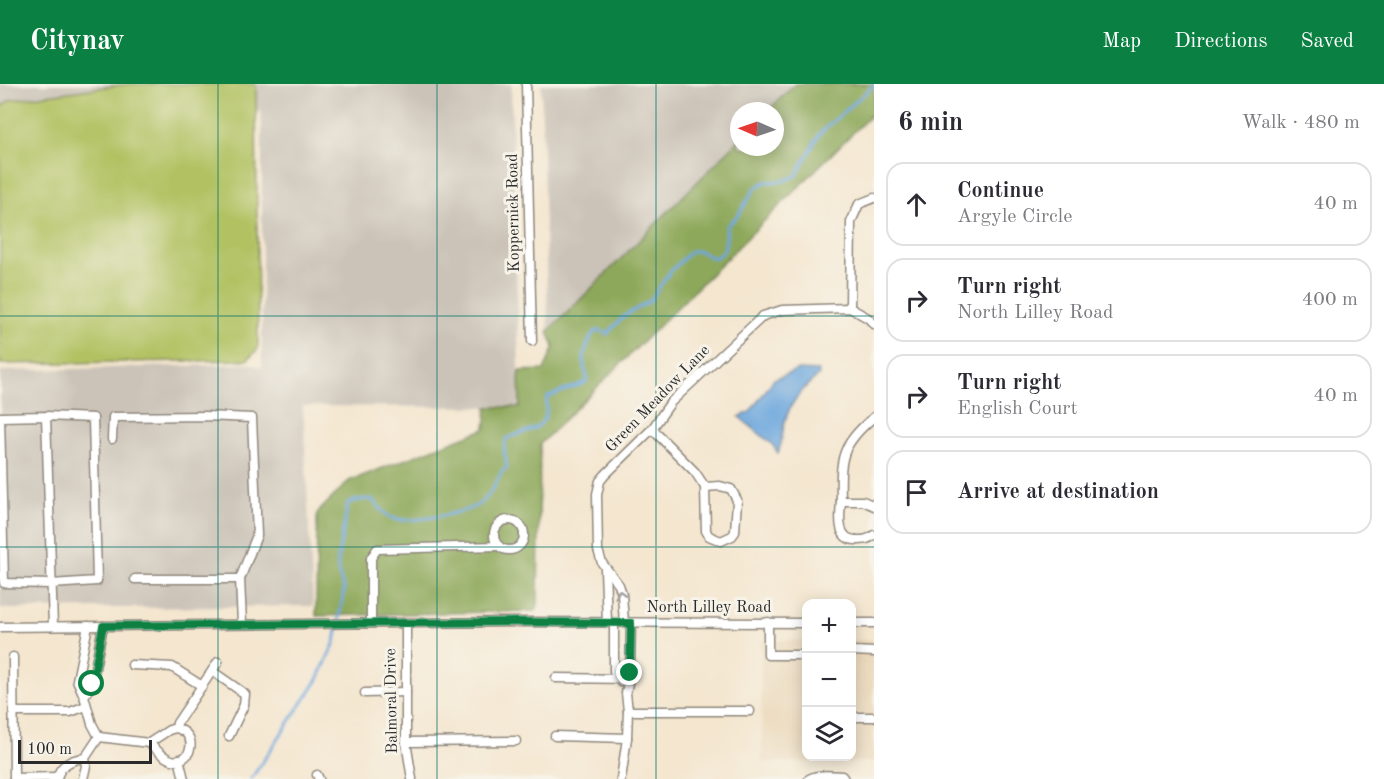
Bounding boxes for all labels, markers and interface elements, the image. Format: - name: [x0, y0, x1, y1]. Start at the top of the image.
- text: Citynav: [30, 28, 125, 56]
- text: Map: [1102, 31, 1141, 52]
- text: Directions: [1174, 31, 1268, 52]
- text: Saved: [1301, 31, 1354, 52]
- north arrow: [730, 102, 784, 156]
- text: 6 min: [898, 110, 963, 136]
- text: Walk · 480 m: [1241, 113, 1360, 133]
- street label: Koppernick Road: [505, 153, 523, 273]
- text: Continue: [957, 180, 1044, 202]
- icon: ahead: [900, 188, 933, 221]
- text: 40 m: [1313, 194, 1358, 214]
- text: Argyle Circle: [957, 207, 1072, 227]
- text: Turn right: [957, 276, 1061, 298]
- icon: right: [900, 284, 933, 317]
- text: 400 m: [1302, 290, 1358, 310]
- text: North Lilley Road: [957, 303, 1114, 323]
- street label: Green Meadow Lane: [603, 342, 713, 456]
- text: Turn right: [957, 372, 1061, 394]
- icon: right: [900, 380, 933, 413]
- text: 40 m: [1313, 386, 1358, 406]
- text: English Court: [957, 399, 1078, 419]
- icon: arrive: [900, 476, 933, 509]
- text: Arrive at destination: [957, 481, 1159, 503]
- one-way arrow: [615, 589, 628, 599]
- map controls: [802, 599, 856, 761]
- button: +: [802, 599, 856, 653]
- street label: North Lilley Road: [646, 600, 772, 616]
- street label: Balmoral Drive: [383, 648, 401, 754]
- button: −: [802, 653, 856, 707]
- route end: [616, 659, 642, 685]
- route start: [78, 670, 104, 696]
- button: layers: [802, 707, 856, 761]
- scale bar: [18, 737, 152, 764]
- text: 100 m: [27, 742, 72, 758]

